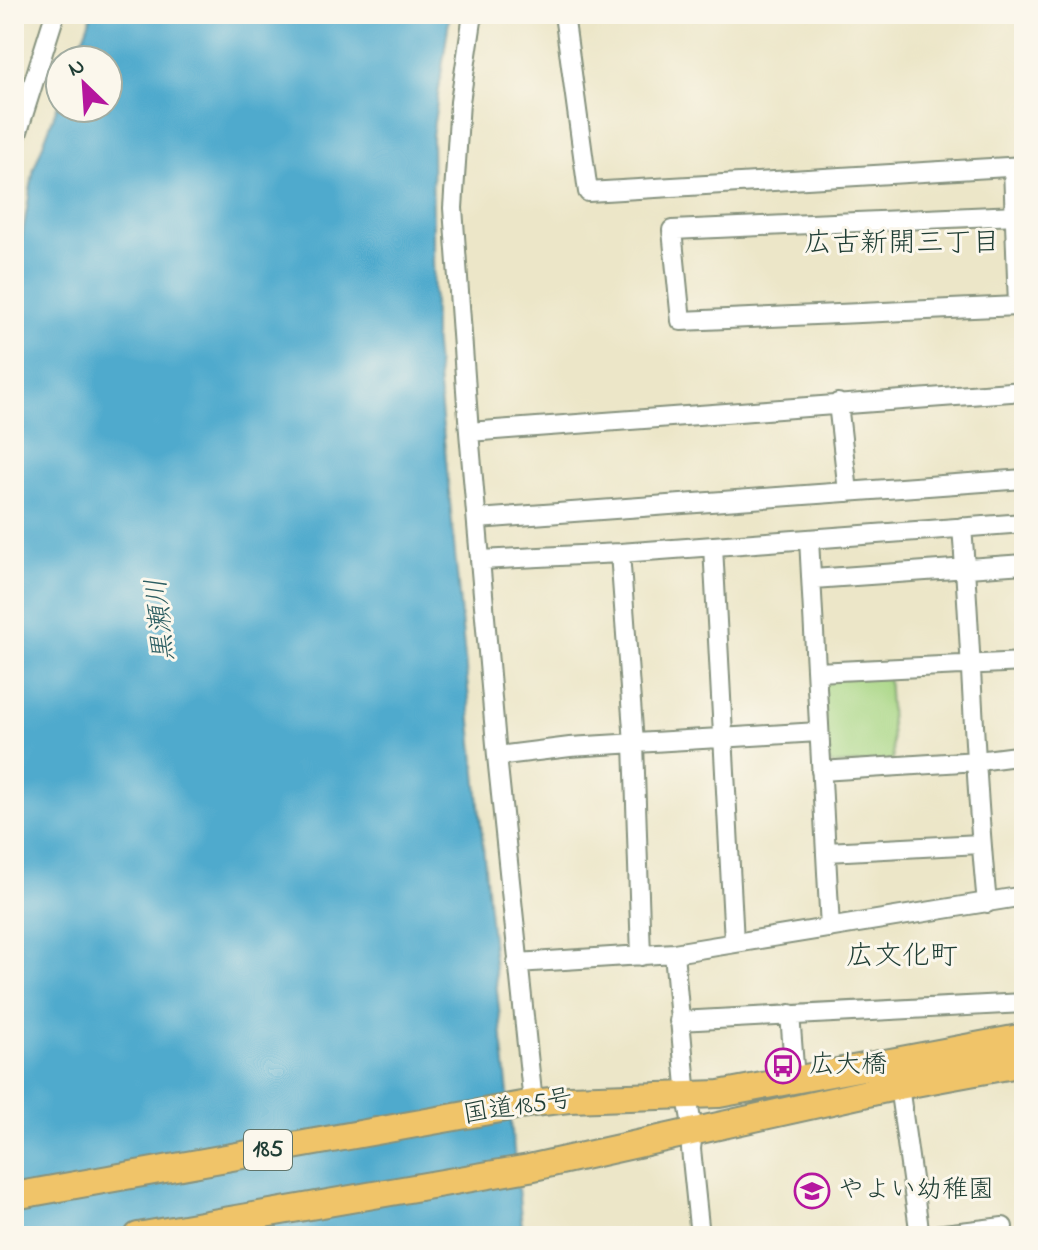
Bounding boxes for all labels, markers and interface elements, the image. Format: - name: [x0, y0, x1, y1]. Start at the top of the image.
- north arrow: [44, 44, 124, 124]
- text: N: [63, 51, 90, 86]
- district label: 広古新開三丁目: [804, 224, 1000, 265]
- water label: 黒瀬川: [137, 576, 187, 664]
- district label: 広文化町: [846, 937, 958, 978]
- bus stop icon: 広大橋: [764, 1047, 802, 1085]
- place label: 広大橋: [809, 1047, 887, 1085]
- street label: 国道185号: [460, 1081, 576, 1135]
- road number: 185: [244, 1130, 292, 1170]
- school or university icon: やよい幼稚園: [793, 1172, 831, 1210]
- place label: やよい幼稚園: [838, 1172, 994, 1210]

